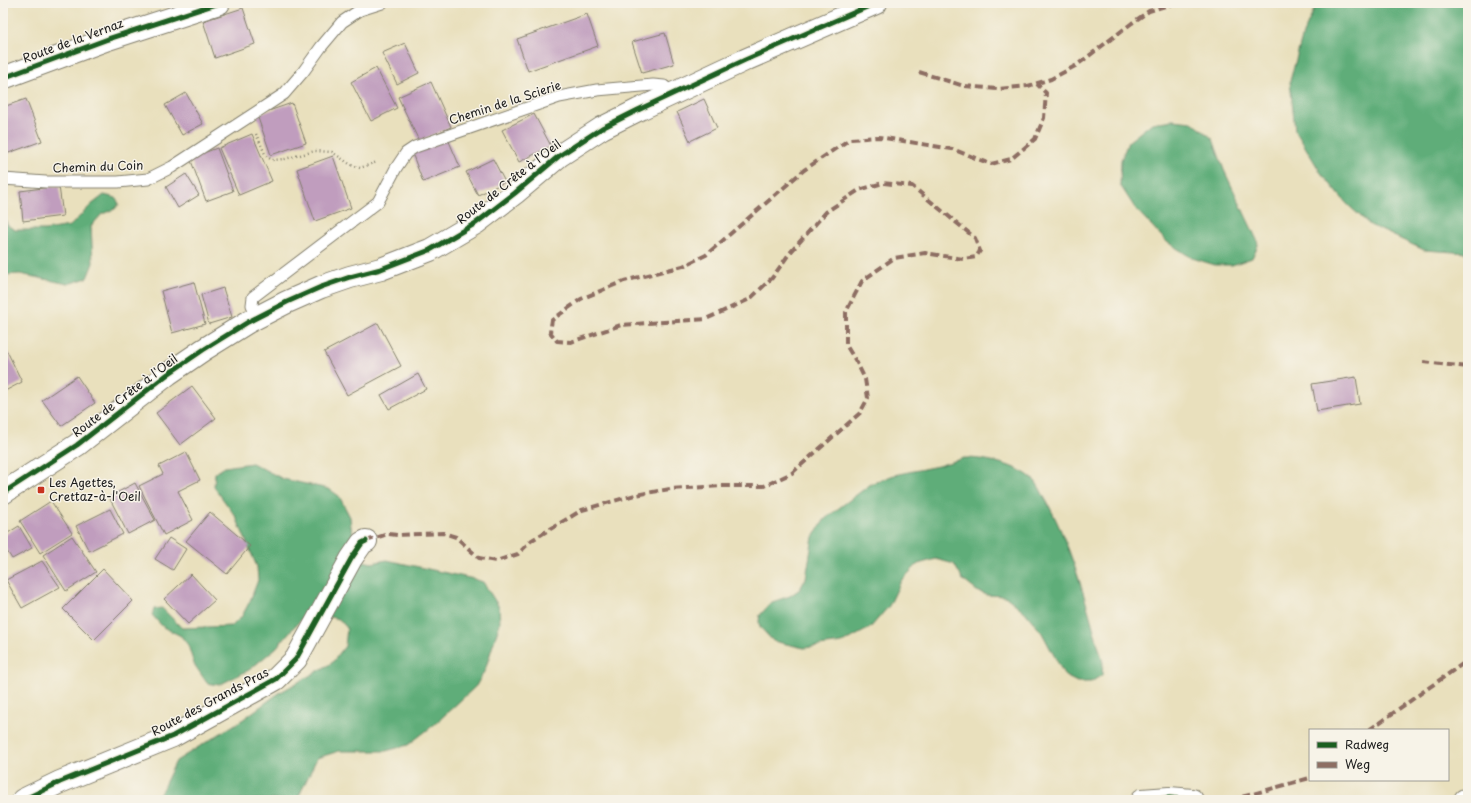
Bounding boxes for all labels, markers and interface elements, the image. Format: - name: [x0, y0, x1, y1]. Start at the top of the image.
- street label: Route de la Vernaz: [20, 13, 126, 67]
- street label: Chemin de la Scierie: [446, 75, 563, 129]
- street label: Route de Crête à l'Oeil: [452, 135, 564, 228]
- street label: Chemin du Coin: [52, 155, 144, 177]
- street label: Route de Crête à l'Oeil: [68, 349, 181, 441]
- place label: Les Agettes, Crettaz-à-l'Oeil: [49, 473, 141, 505]
- marker: Les Agettes, Crettaz-à-l'Oeil: [36, 485, 46, 495]
- street label: Route des Grands Pras: [148, 662, 272, 740]
- legend: [1309, 729, 1449, 781]
- text: Radweg: [1345, 735, 1389, 753]
- text: Weg: [1345, 755, 1370, 773]

